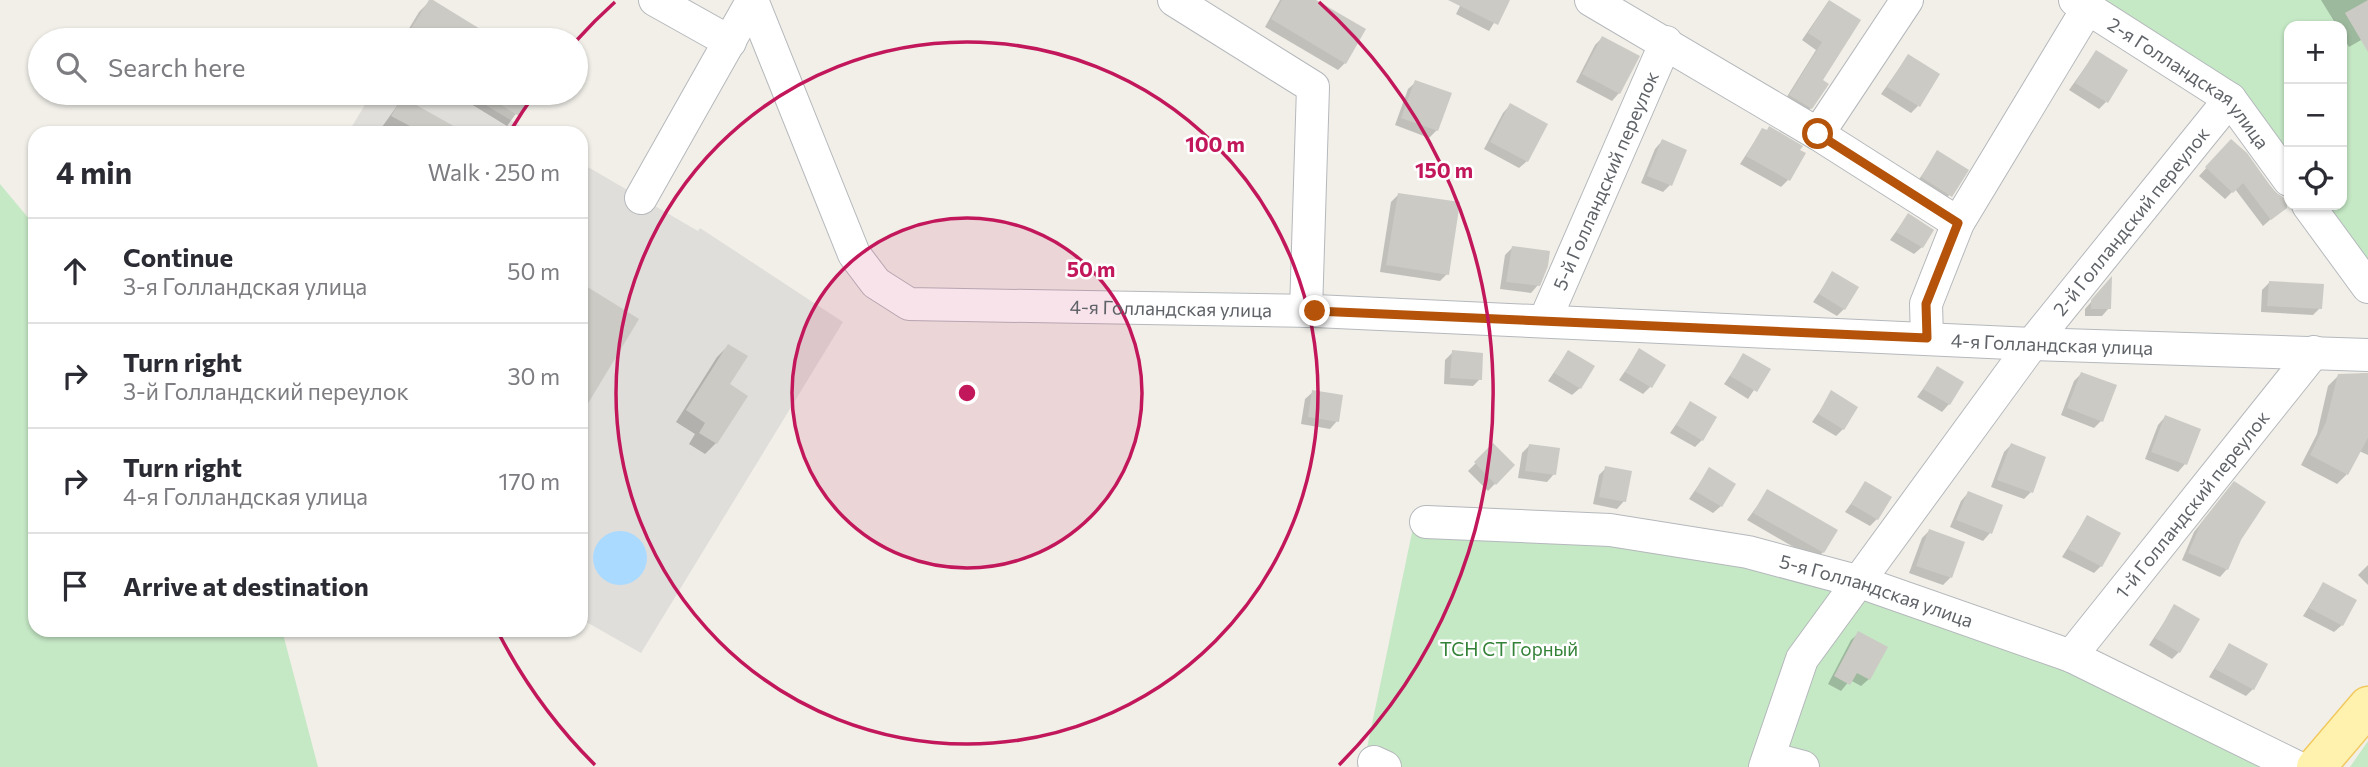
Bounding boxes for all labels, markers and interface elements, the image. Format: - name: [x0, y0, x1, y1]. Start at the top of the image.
- street label: 2-я Голландская улица: [2104, 12, 2274, 153]
- map controls: [2284, 21, 2347, 210]
- button: +: [2284, 21, 2347, 84]
- search box: [28, 28, 588, 105]
- icon: search: [52, 48, 90, 86]
- text: Search here: [108, 51, 246, 82]
- street label: 5-й Голландский переулок: [1548, 68, 1663, 293]
- button: −: [2284, 84, 2347, 147]
- route start: [1802, 118, 1833, 149]
- street label: 2-й Голландский переулок: [2048, 122, 2214, 320]
- text: 100 m: [1185, 131, 1245, 156]
- button: locate: [2284, 147, 2347, 210]
- text: 4 min: [56, 153, 132, 190]
- text: 150 m: [1415, 157, 1473, 182]
- text: Walk · 250 m: [428, 158, 560, 186]
- text: Continue: [123, 241, 233, 272]
- icon: ahead: [56, 252, 94, 290]
- text: 50 m: [1067, 256, 1115, 281]
- text: 50 m: [507, 257, 560, 285]
- text: 3-я Голландская улица: [123, 272, 367, 300]
- street label: 4-я Голландская улица: [1069, 295, 1272, 321]
- route end: [1299, 295, 1330, 326]
- street label: 4-я Голландская улица: [1950, 328, 2154, 359]
- text: Turn right: [123, 346, 242, 377]
- icon: right: [56, 357, 94, 395]
- text: 30 m: [507, 362, 560, 390]
- text: 3-й Голландский переулок: [123, 377, 409, 405]
- centre of rings: [955, 381, 979, 405]
- street label: 1-й Голландский переулок: [2110, 406, 2274, 603]
- text: Turn right: [123, 451, 242, 482]
- icon: right: [56, 462, 94, 500]
- text: 170 m: [499, 467, 560, 495]
- text: 4-я Голландская улица: [123, 482, 368, 510]
- street label: 5-я Голландская улица: [1777, 549, 1976, 632]
- icon: arrive: [56, 567, 94, 605]
- text: Arrive at destination: [123, 570, 369, 601]
- park label: ТСН СТ Горный: [1440, 637, 1578, 660]

